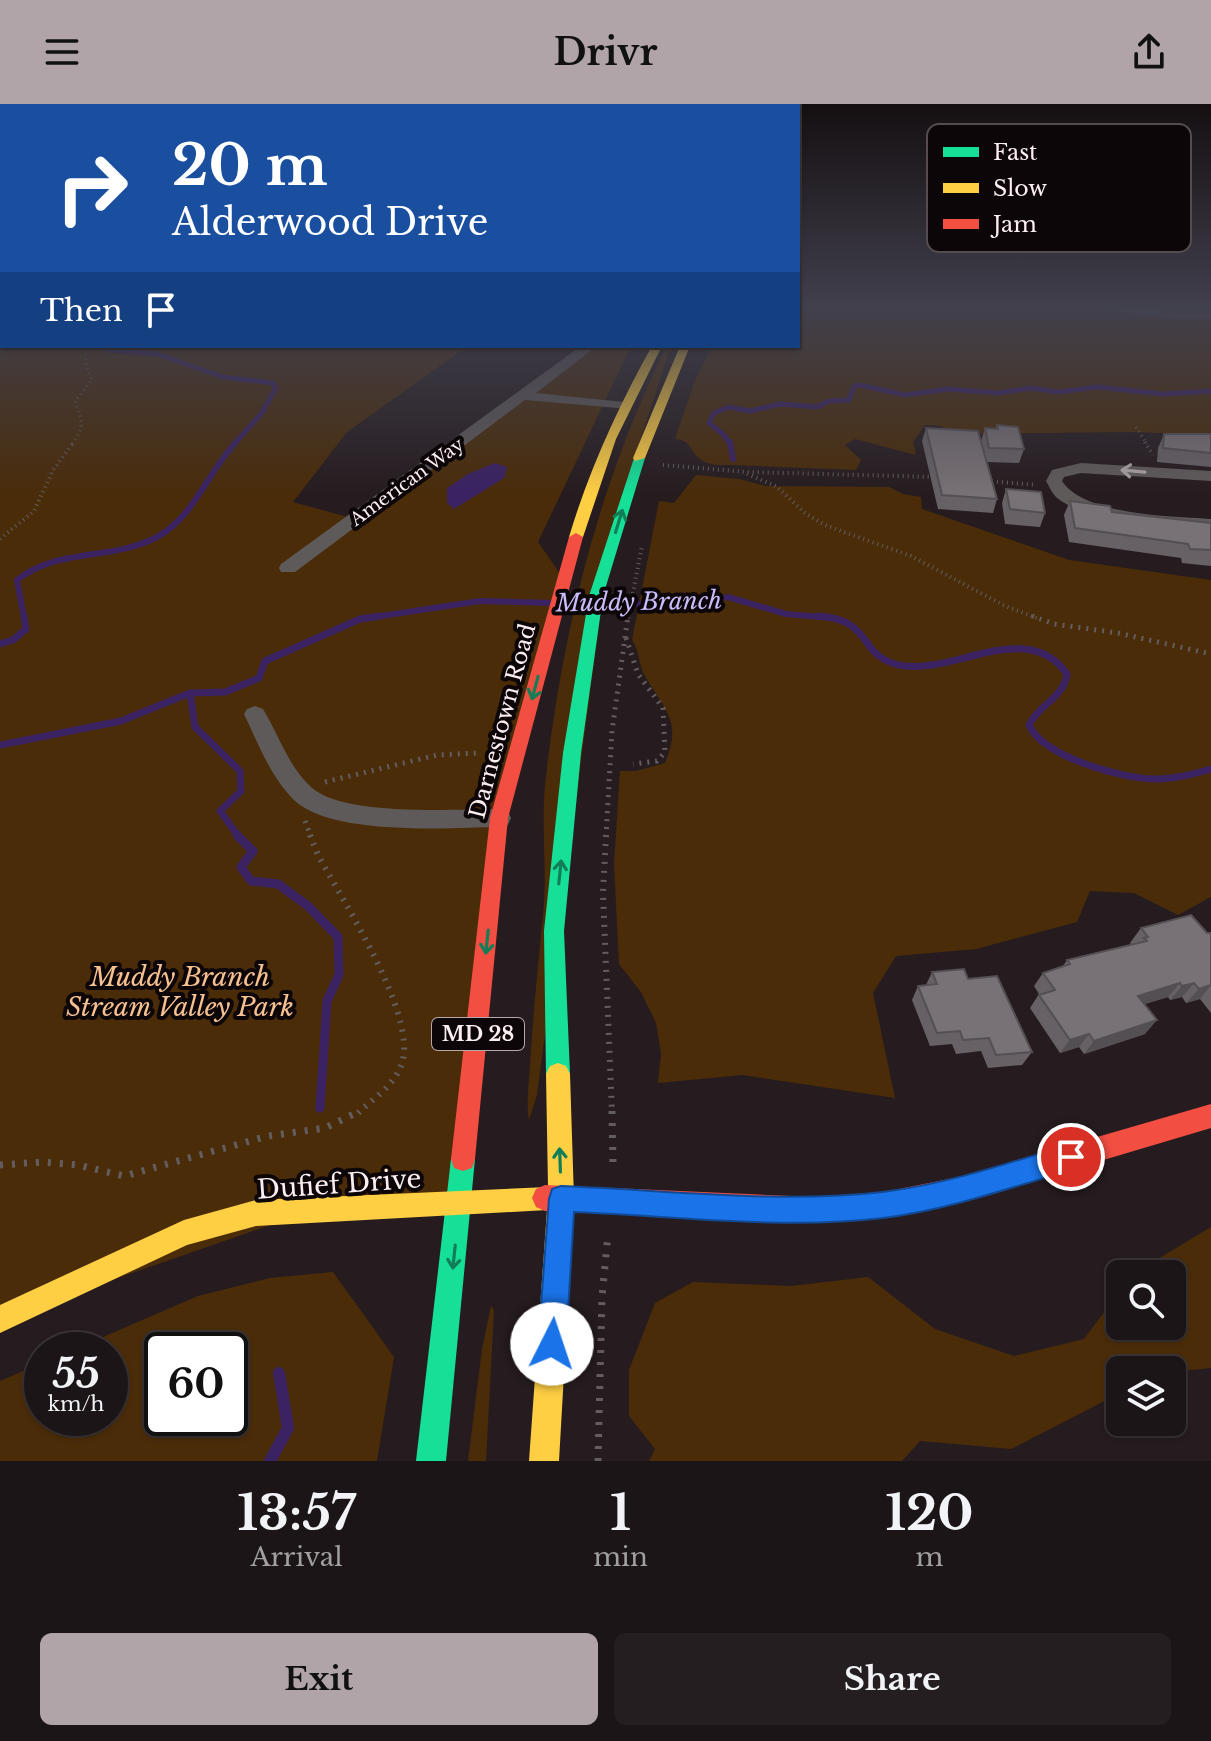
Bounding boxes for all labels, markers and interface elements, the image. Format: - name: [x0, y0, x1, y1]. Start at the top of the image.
- icon: menu: [40, 30, 84, 74]
- text: Drivr: [553, 30, 658, 75]
- icon: share: [1127, 30, 1171, 74]
- legend: [927, 124, 1191, 252]
- text: 20 m: [172, 131, 328, 200]
- icon: right: [40, 136, 144, 240]
- text: Fast: [993, 139, 1038, 166]
- text: Slow: [993, 175, 1047, 202]
- text: Alderwood Drive: [172, 200, 488, 245]
- text: Jam: [990, 211, 1037, 238]
- icon: arrive: [139, 288, 183, 332]
- text: Then: [40, 292, 123, 329]
- street label: American Way: [345, 433, 469, 531]
- one-way arrow: [1120, 463, 1147, 478]
- one-way arrow: [612, 509, 627, 535]
- water label: Muddy Branch: [555, 586, 722, 617]
- street label: Darnestown Road: [463, 621, 542, 822]
- one-way arrow: [527, 674, 542, 700]
- one-way arrow: [553, 859, 568, 886]
- one-way arrow: [479, 928, 494, 955]
- park label: Muddy Branch Stream Valley Park: [66, 961, 294, 1023]
- road number: MD 28: [432, 1018, 524, 1050]
- pin: [1037, 1123, 1105, 1191]
- icon: arrive: [1049, 1135, 1093, 1179]
- one-way arrow: [553, 1147, 568, 1174]
- street label: Dufief Drive: [256, 1162, 422, 1206]
- one-way arrow: [447, 1243, 462, 1270]
- map controls: [1106, 1260, 1186, 1436]
- button: search: [1106, 1260, 1186, 1340]
- position arrow: [510, 1302, 594, 1386]
- speed limit sign: 60: [144, 1332, 248, 1436]
- text: 55: [52, 1349, 100, 1399]
- button: layers: [1106, 1356, 1186, 1436]
- text: km/h: [48, 1392, 104, 1416]
- text: 13:57: [237, 1483, 356, 1543]
- text: 1: [610, 1483, 631, 1543]
- text: 120: [885, 1483, 974, 1543]
- text: Arrival: [251, 1541, 343, 1573]
- text: min: [593, 1541, 648, 1573]
- text: m: [915, 1541, 943, 1573]
- button: Exit: [40, 1633, 598, 1725]
- button: Share: [614, 1633, 1171, 1725]

